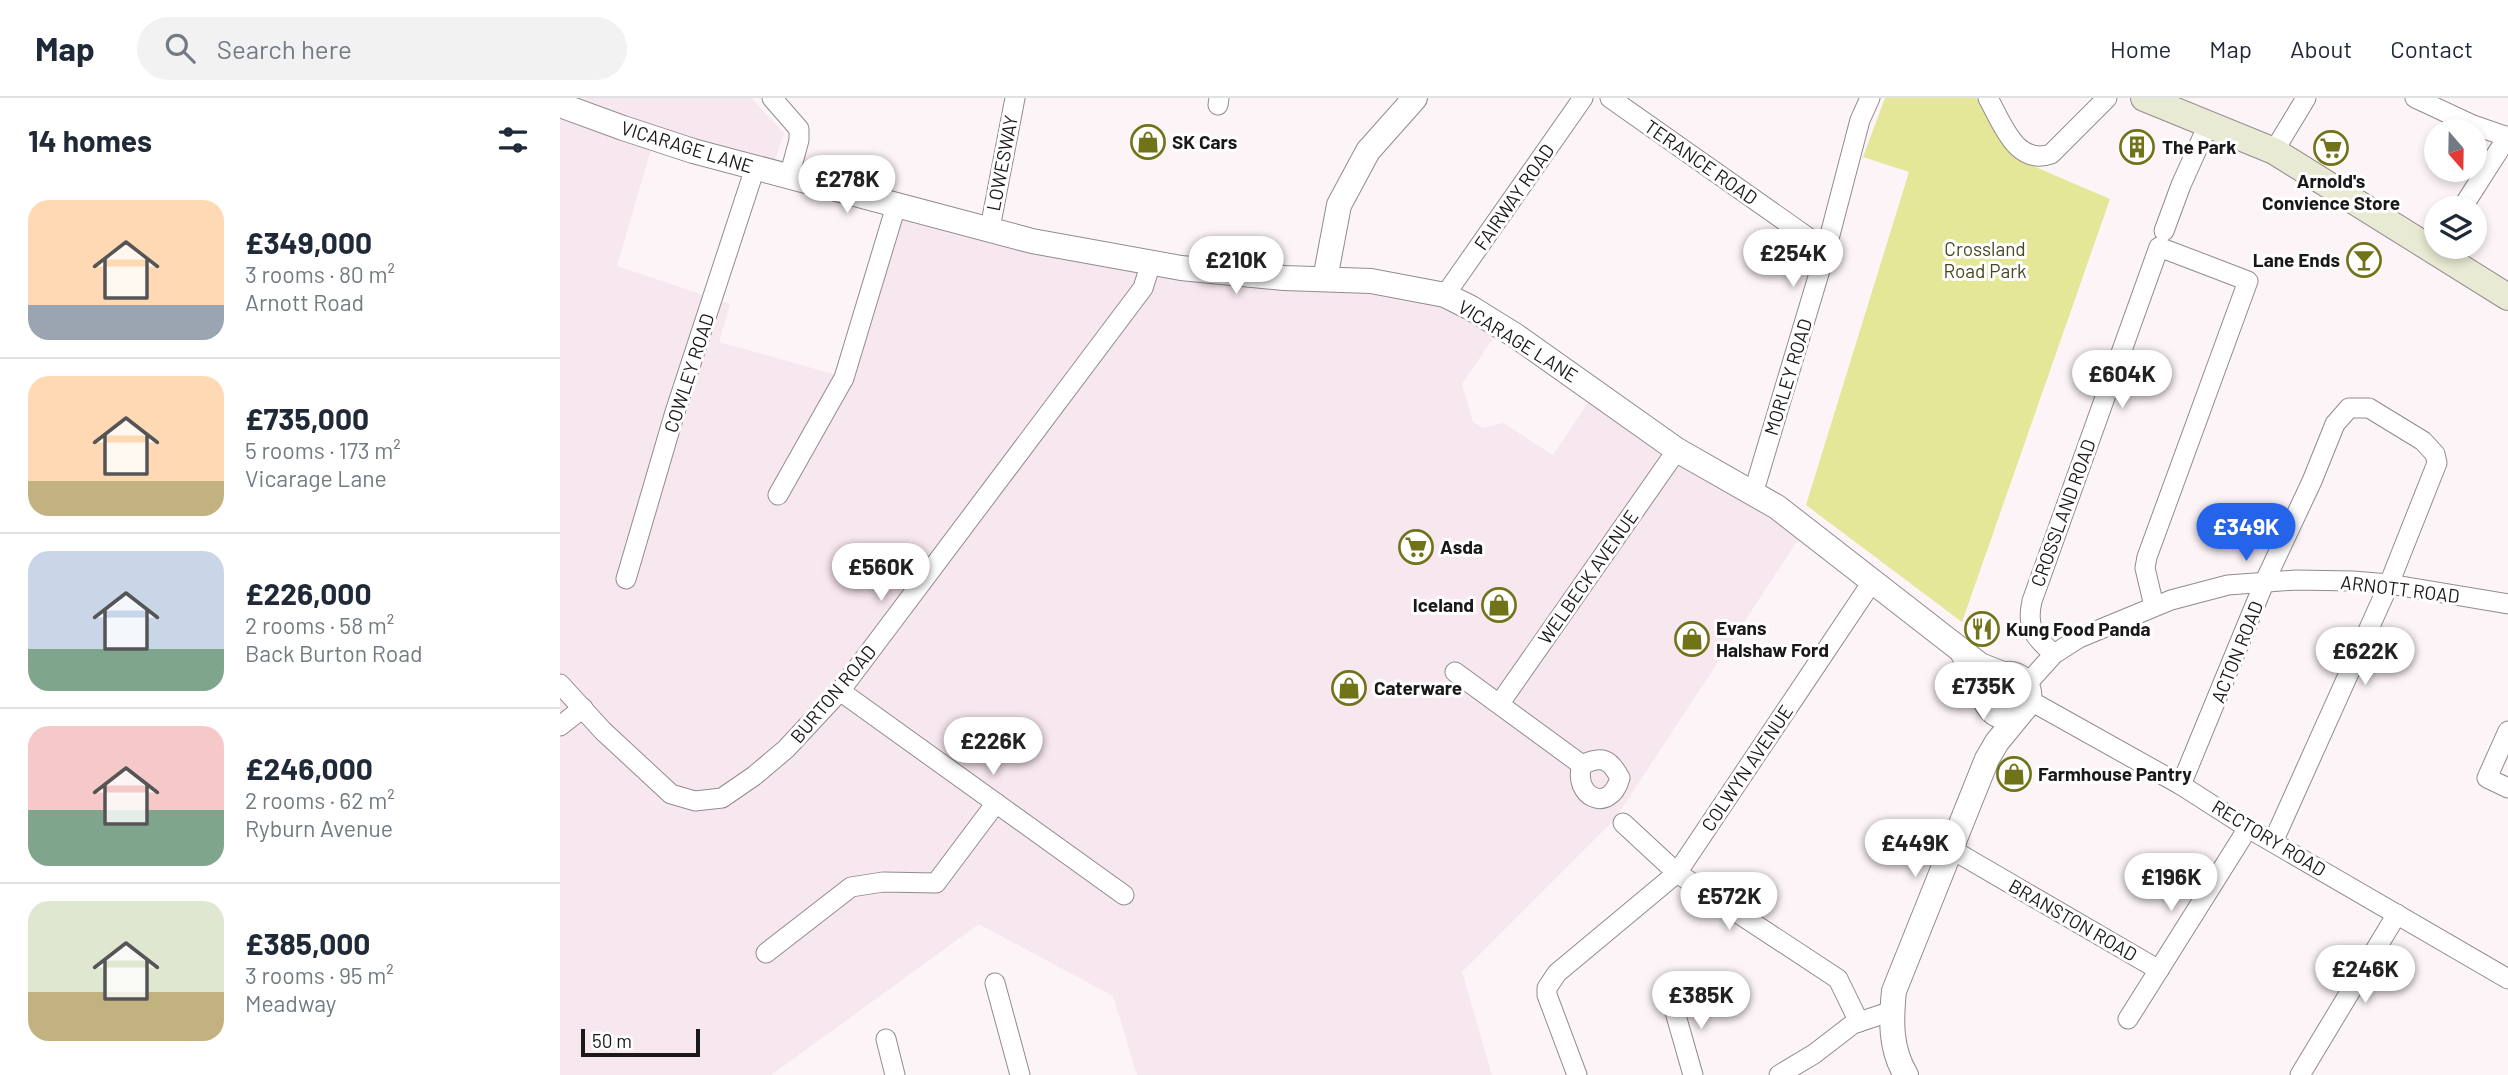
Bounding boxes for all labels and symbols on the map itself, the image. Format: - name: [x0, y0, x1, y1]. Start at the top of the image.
- street label: LOWESWAY: [981, 113, 1022, 213]
- street label: TERANCE ROAD: [1640, 114, 1762, 209]
- street label: VICARAGE LANE: [618, 116, 756, 178]
- north arrow: [2424, 119, 2487, 182]
- shop icon: SK Cars: [1129, 123, 1167, 161]
- building icon: The Park: [2118, 128, 2156, 166]
- supermarket icon: Arnold's Convience Store: [2312, 129, 2350, 167]
- place label: SK Cars: [1172, 130, 1237, 153]
- place label: The Park: [2162, 135, 2236, 158]
- street label: FAIRWAY ROAD: [1469, 139, 1559, 254]
- pin: £278K: [798, 156, 896, 215]
- place label: Arnold's Convience Store: [2262, 169, 2400, 214]
- pin: £254K: [1744, 230, 1842, 289]
- pin: £210K: [1187, 236, 1285, 296]
- park label: Crossland Road Park: [1943, 237, 2027, 282]
- bar icon: Lane Ends: [2345, 241, 2383, 279]
- place label: Lane Ends: [2253, 248, 2340, 271]
- street label: VICARAGE LANE: [1454, 295, 1582, 387]
- street label: COWLEY ROAD: [659, 311, 719, 435]
- street label: MORLEY ROAD: [1759, 316, 1816, 438]
- pin: £604K: [2073, 350, 2171, 410]
- street label: CROSSLAND ROAD: [2025, 436, 2100, 590]
- pin: £349K: [2197, 504, 2295, 563]
- street label: WELBECK AVENUE: [1533, 505, 1643, 648]
- supermarket icon: Asda: [1397, 528, 1435, 566]
- place label: Asda: [1440, 535, 1483, 558]
- pin: £560K: [832, 544, 930, 603]
- street label: ARNOTT ROAD: [2339, 570, 2461, 607]
- shop icon: Iceland: [1480, 586, 1518, 624]
- place label: Iceland: [1413, 593, 1474, 616]
- street label: ACTON ROAD: [2206, 598, 2267, 706]
- restaurant icon: Kung Food Panda: [1963, 610, 2001, 648]
- place label: Evans Halshaw Ford: [1716, 616, 1829, 661]
- place label: Kung Food Panda: [2006, 617, 2151, 640]
- shop icon: Evans Halshaw Ford: [1673, 620, 1711, 658]
- pin: £622K: [2316, 628, 2414, 687]
- street label: BURTON ROAD: [785, 640, 880, 747]
- pin: £735K: [1934, 662, 2032, 722]
- shop icon: Caterware: [1330, 669, 1368, 707]
- place label: Caterware: [1374, 676, 1462, 699]
- street label: COLWYN AVENUE: [1696, 700, 1797, 835]
- pin: £226K: [944, 718, 1042, 777]
- shop icon: Farmhouse Pantry: [1995, 755, 2033, 793]
- place label: Farmhouse Pantry: [2038, 762, 2192, 785]
- street label: RECTORY ROAD: [2208, 795, 2330, 881]
- pin: £449K: [1866, 820, 1964, 879]
- pin: £196K: [2122, 854, 2220, 913]
- pin: £572K: [1680, 872, 1778, 932]
- street label: BRANSTON ROAD: [2005, 874, 2142, 966]
- pin: £246K: [2316, 946, 2414, 1005]
- pin: £385K: [1652, 972, 1750, 1031]
- scale bar: [581, 1026, 700, 1058]

